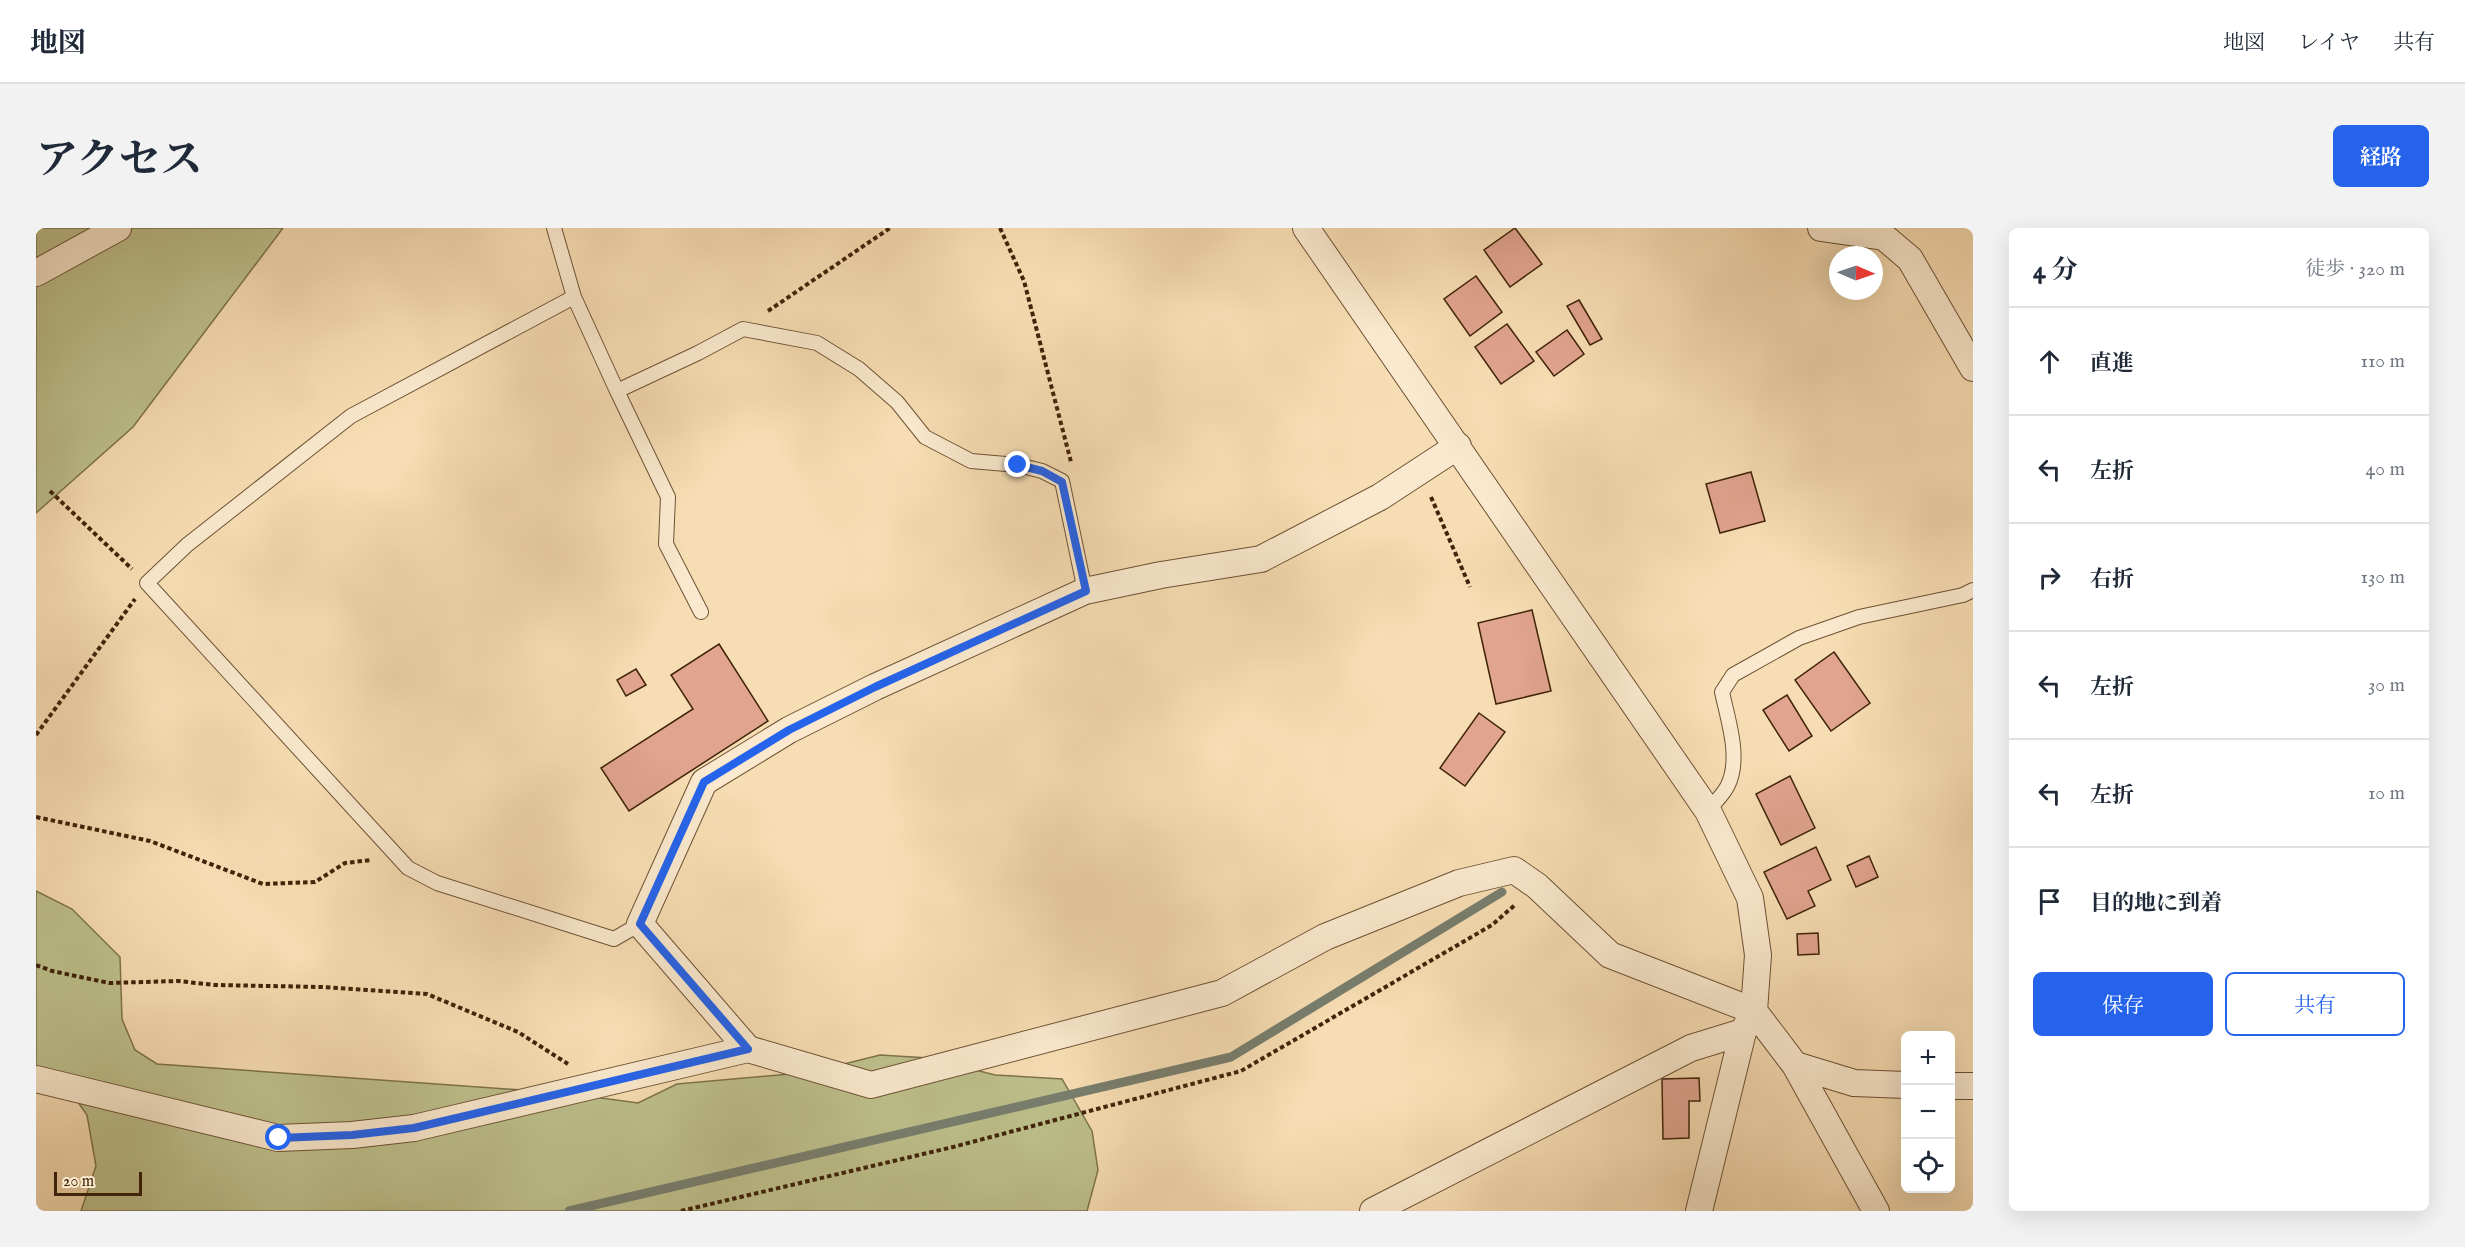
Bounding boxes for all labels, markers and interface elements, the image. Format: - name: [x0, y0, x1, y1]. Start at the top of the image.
- text: 地図: [30, 27, 86, 62]
- text: 地図: [2223, 30, 2265, 57]
- text: レイヤ: [2298, 30, 2360, 57]
- text: 共有: [2393, 30, 2435, 57]
- button: 経路: [2333, 125, 2429, 187]
- text: アクセス: [36, 135, 203, 188]
- north arrow: [1829, 246, 1883, 300]
- text: 4 分: [2033, 254, 2077, 287]
- text: 徒歩 · 320 m: [2305, 257, 2405, 282]
- icon: ahead: [2033, 345, 2066, 378]
- text: 110 m: [2361, 349, 2405, 374]
- text: 直進: [2090, 350, 2134, 378]
- route end: [1004, 451, 1030, 477]
- icon: left: [2033, 453, 2066, 486]
- text: 40 m: [2366, 457, 2405, 482]
- text: 左折: [2090, 458, 2134, 486]
- icon: right: [2033, 561, 2066, 594]
- text: 130 m: [2360, 565, 2405, 590]
- text: 右折: [2090, 566, 2134, 594]
- icon: left: [2033, 669, 2066, 702]
- text: 30 m: [2368, 673, 2405, 698]
- text: 左折: [2090, 674, 2134, 702]
- icon: left: [2033, 777, 2066, 810]
- text: 10 m: [2368, 781, 2405, 806]
- text: 左折: [2090, 782, 2134, 810]
- icon: arrive: [2033, 885, 2066, 918]
- text: 目的地に到着: [2090, 890, 2222, 918]
- button: 保存: [2033, 972, 2213, 1036]
- button: 共有: [2225, 972, 2405, 1036]
- map controls: [1901, 1031, 1955, 1193]
- button: +: [1901, 1031, 1955, 1085]
- button: −: [1901, 1085, 1955, 1139]
- route start: [265, 1124, 291, 1150]
- button: locate: [1901, 1139, 1955, 1193]
- scale bar: [54, 1169, 142, 1196]
- text: 20 m: [63, 1172, 94, 1192]

